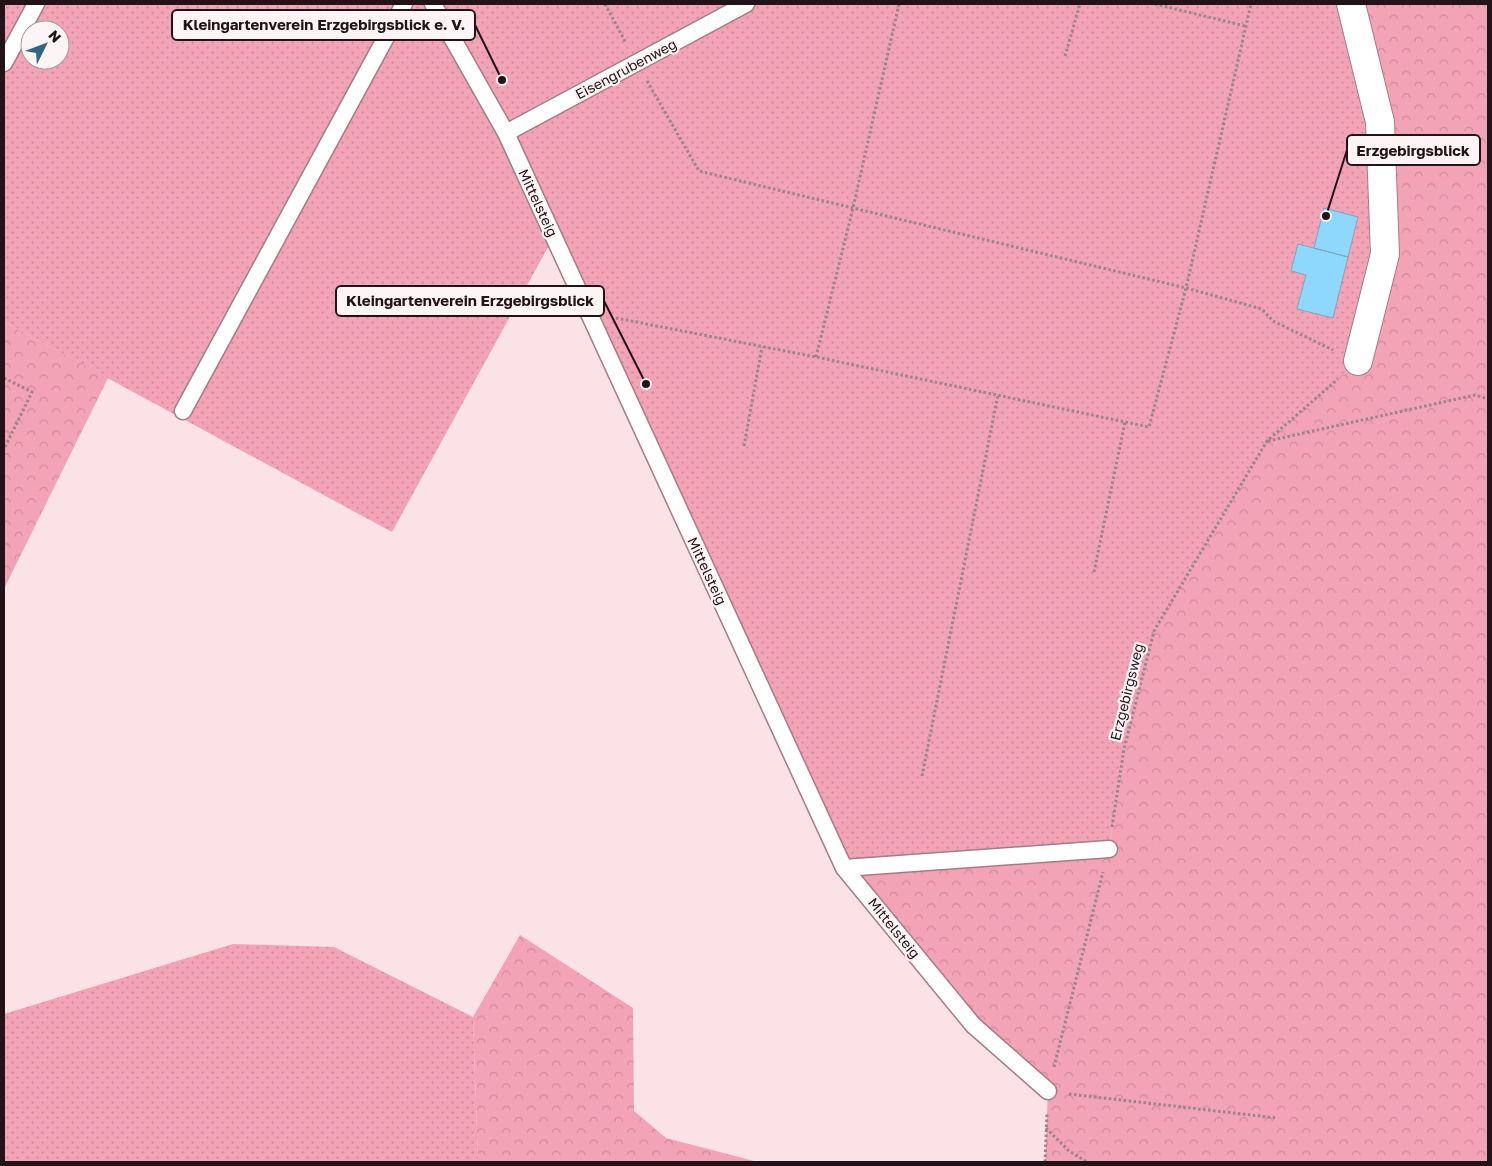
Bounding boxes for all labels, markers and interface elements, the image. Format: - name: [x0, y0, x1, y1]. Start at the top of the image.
- callout: Kleingartenverein Erzgebirgsblick e. V.: [172, 10, 475, 40]
- text: Kleingartenverein Erzgebirgsblick e. V.: [183, 15, 465, 33]
- north arrow: [20, 20, 70, 70]
- text: N: [45, 26, 65, 46]
- street label: Eisengrubenweg: [572, 35, 679, 102]
- callout: Erzgebirgsblick: [1347, 135, 1480, 165]
- text: Erzgebirgsblick: [1356, 141, 1470, 159]
- street label: Mittelsteig: [515, 166, 562, 239]
- callout: Kleingartenverein Erzgebirgsblick: [336, 286, 604, 316]
- text: Kleingartenverein Erzgebirgsblick: [346, 291, 594, 309]
- street label: Mittelsteig: [684, 534, 731, 607]
- street label: Erzgebirgsweg: [1106, 641, 1147, 742]
- street label: Mittelsteig: [865, 894, 924, 961]

